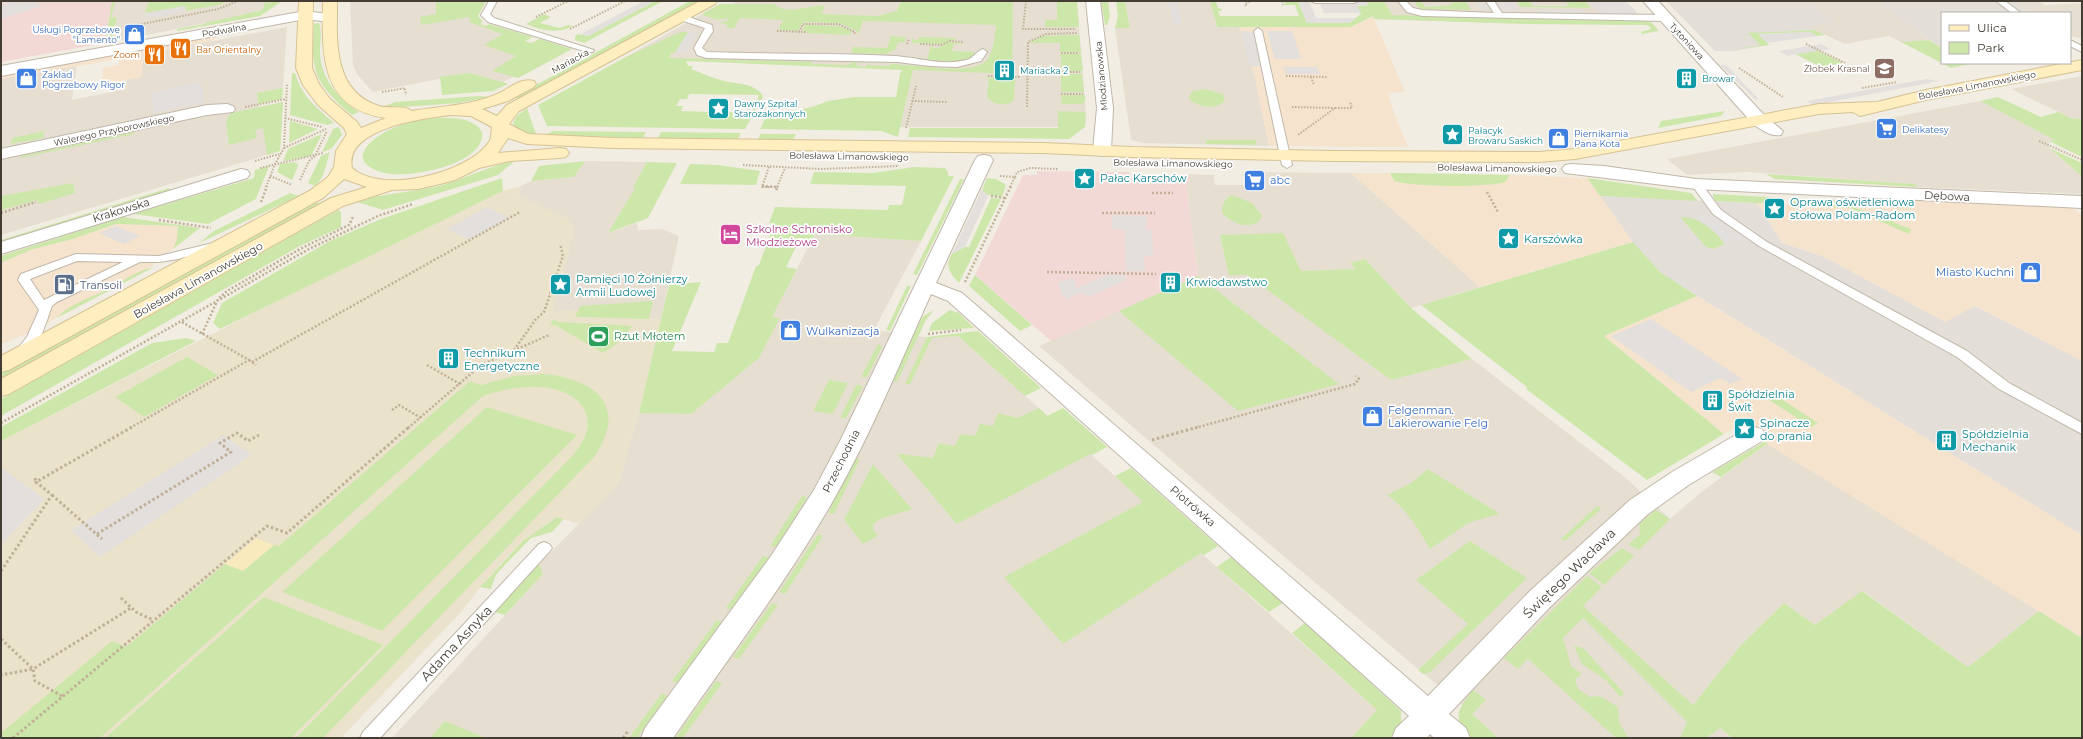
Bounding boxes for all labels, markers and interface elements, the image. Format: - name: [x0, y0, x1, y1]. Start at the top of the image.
- legend: [1941, 12, 2071, 64]
- street label: Tytoniowa: [1667, 20, 1707, 62]
- text: Ulica: [1977, 20, 2007, 35]
- shop icon: Usługi Pogrzebowe "Lamento": [122, 21, 148, 47]
- street label: Podwalna: [201, 21, 247, 39]
- place label: Usługi Pogrzebowe "Lamento": [32, 24, 121, 45]
- restaurant icon: Bar Orientalny: [168, 36, 194, 62]
- text: Park: [1977, 40, 2005, 55]
- restaurant icon: Zoom: [142, 41, 168, 67]
- street label: Młodzianowska: [1092, 41, 1110, 111]
- place label: Bar Orientalny: [196, 44, 261, 55]
- street label: Mariacka: [549, 46, 591, 76]
- place label: Zoom: [113, 49, 140, 60]
- school or university icon: Żłobek Krasnal: [1872, 55, 1898, 81]
- building icon: Mariacka 2: [991, 57, 1017, 83]
- place label: Żłobek Krasnal: [1804, 63, 1870, 74]
- place label: Mariacka 2: [1020, 65, 1068, 76]
- building icon: Browar: [1674, 65, 1700, 91]
- shop icon: Zakład Pogrzebowy Rigor: [14, 66, 40, 92]
- street label: Bolesława Limanowskiego: [1917, 68, 2037, 102]
- place label: Zakład Pogrzebowy Rigor: [42, 69, 125, 90]
- place label: Browar: [1702, 73, 1735, 84]
- place icon: Dawny Szpital Starozakonnych: [706, 95, 732, 121]
- place label: Dawny Szpital Starozakonnych: [734, 98, 806, 119]
- street label: Walerego Przyborowskiego: [53, 112, 176, 148]
- supermarket icon: Delikatesy: [1874, 116, 1900, 142]
- place icon: Pałacyk Browaru Saskich: [1439, 122, 1465, 148]
- place label: Delikatesy: [1902, 124, 1949, 135]
- place label: Pałacyk Browaru Saskich: [1468, 125, 1543, 146]
- shop icon: Piernikarnia Pana Kota: [1545, 125, 1571, 151]
- place label: Piernikarnia Pana Kota: [1574, 128, 1628, 149]
- street label: Bolesława Limanowskiego: [789, 149, 909, 163]
- street label: Bolesława Limanowskiego: [1113, 156, 1233, 170]
- street label: Bolesława Limanowskiego: [1437, 161, 1557, 175]
- place icon: Pałac Karschów: [1072, 165, 1098, 191]
- supermarket icon: abc: [1241, 167, 1267, 193]
- place label: Pałac Karschów: [1100, 171, 1187, 185]
- place label: abc: [1270, 173, 1290, 187]
- street label: Dębowa: [1924, 188, 1970, 204]
- street label: Krakowska: [91, 195, 151, 225]
- place icon: Oprawa oświetleniowa stołowa Polam-Radom: [1761, 195, 1787, 221]
- place label: Oprawa oświetleniowa stołowa Polam-Radom: [1790, 195, 1916, 222]
- hotel icon: Szkolne Schronisko Młodzieżowe: [718, 222, 744, 248]
- place label: Szkolne Schronisko Młodzieżowe: [746, 222, 852, 249]
- place icon: Karszówka: [1496, 226, 1522, 252]
- place label: Karszówka: [1524, 232, 1583, 246]
- street label: Bolesława Limanowskiego: [131, 238, 265, 321]
- shop icon: Miasto Kuchni: [2017, 259, 2043, 285]
- place label: Miasto Kuchni: [1936, 265, 2014, 279]
- building icon: Krwiodawstwo: [1157, 269, 1183, 295]
- fuel station icon: Transoil: [52, 272, 78, 298]
- place icon: Pamięci 10 Żołnierzy Armii Ludowej: [547, 272, 573, 298]
- place label: Pamięci 10 Żołnierzy Armii Ludowej: [576, 272, 687, 299]
- place label: Krwiodawstwo: [1186, 275, 1267, 289]
- place label: Transoil: [80, 278, 122, 292]
- shop icon: Wulkanizacja: [778, 318, 804, 344]
- sports icon: Rzut Młotem: [586, 323, 612, 349]
- place label: Wulkanizacja: [806, 324, 879, 338]
- place label: Rzut Młotem: [614, 329, 685, 343]
- building icon: Technikum Energetyczne: [435, 346, 461, 372]
- place label: Technikum Energetyczne: [464, 346, 540, 373]
- building icon: Spółdzielnia Świt: [1699, 387, 1725, 413]
- place label: Spółdzielnia Świt: [1728, 387, 1795, 414]
- shop icon: Felgenman. Lakierowanie Felg: [1359, 403, 1385, 429]
- place label: Felgenman. Lakierowanie Felg: [1388, 403, 1488, 430]
- place icon: Spinacze do prania: [1731, 416, 1757, 442]
- place label: Spinacze do prania: [1760, 416, 1812, 443]
- street label: Przechodnia: [819, 427, 863, 495]
- building icon: Spółdzielnia Mechanik: [1934, 427, 1960, 453]
- place label: Spółdzielnia Mechanik: [1962, 427, 2029, 454]
- street label: Piotrówka: [1167, 482, 1219, 530]
- street label: Świętego Wacława: [1519, 525, 1619, 621]
- street label: Adama Asnyka: [417, 602, 495, 684]

